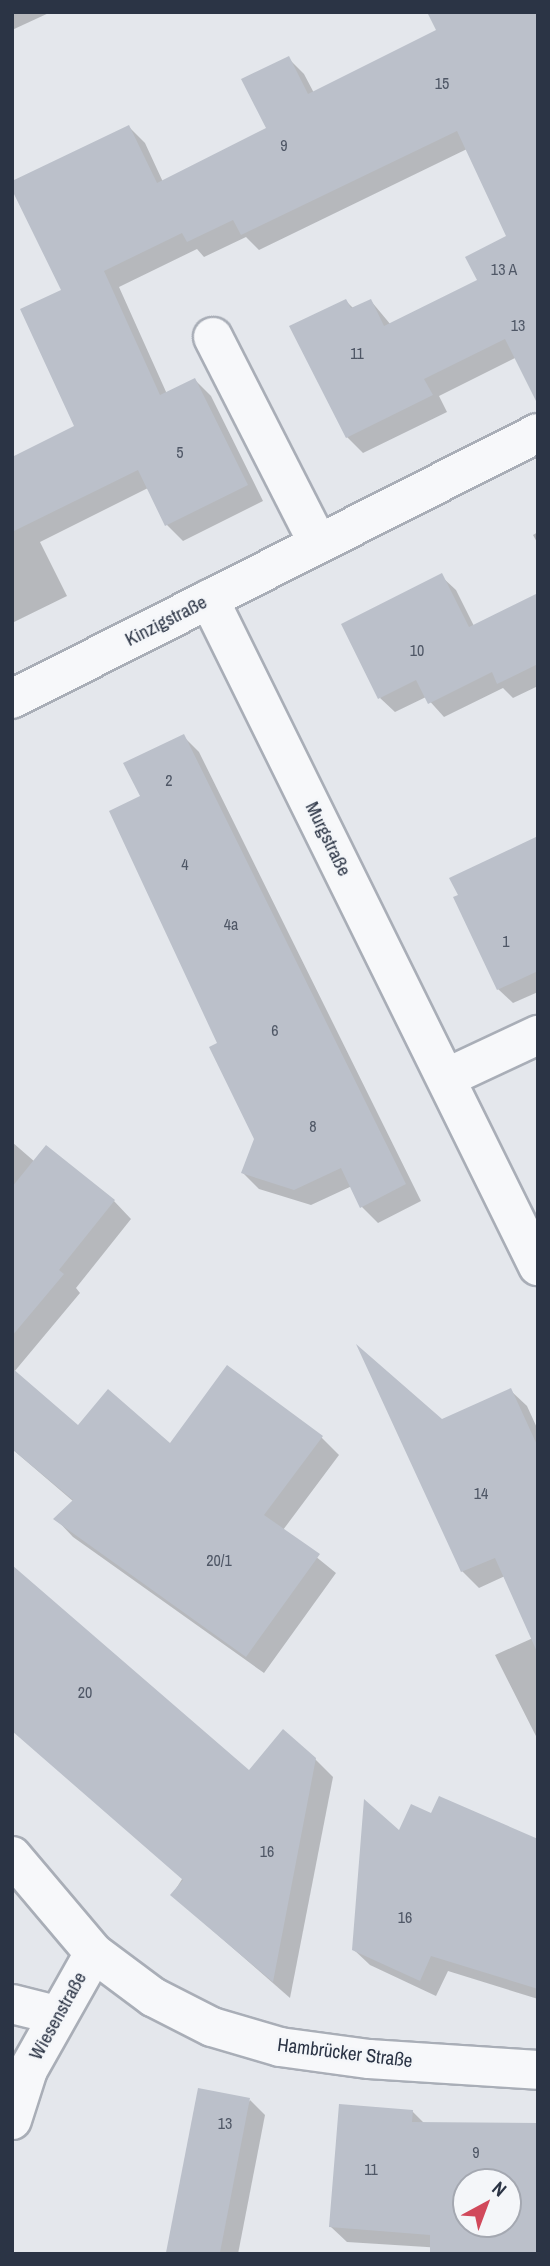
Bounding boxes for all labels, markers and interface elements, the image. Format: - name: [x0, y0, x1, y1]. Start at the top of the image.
- house number: 15: [435, 73, 449, 93]
- house number: 9: [280, 135, 288, 155]
- house number: 13 A: [491, 259, 517, 279]
- house number: 13: [511, 315, 525, 335]
- house number: 11: [350, 343, 364, 363]
- house number: 5: [176, 442, 184, 462]
- street label: Kinzigstraße: [121, 591, 211, 651]
- house number: 10: [410, 640, 424, 660]
- house number: 2: [165, 770, 173, 790]
- street label: Murgstraße: [300, 798, 356, 880]
- house number: 4: [181, 854, 189, 874]
- house number: 4a: [224, 914, 238, 934]
- house number: 1: [502, 931, 510, 951]
- house number: 6: [271, 1020, 279, 1040]
- house number: 8: [309, 1116, 317, 1136]
- house number: 14: [474, 1483, 488, 1503]
- house number: 20/1: [206, 1550, 232, 1570]
- house number: 20: [78, 1682, 92, 1702]
- house number: 16: [260, 1841, 274, 1861]
- house number: 16: [398, 1907, 412, 1927]
- street label: Wiesenstraße: [25, 1968, 91, 2064]
- street label: Hambrücker Straße: [276, 2033, 414, 2073]
- house number: 13: [218, 2113, 232, 2133]
- house number: 9: [472, 2142, 480, 2162]
- house number: 11: [364, 2159, 378, 2179]
- north arrow: [452, 2168, 522, 2238]
- text: N: [487, 2175, 512, 2202]

